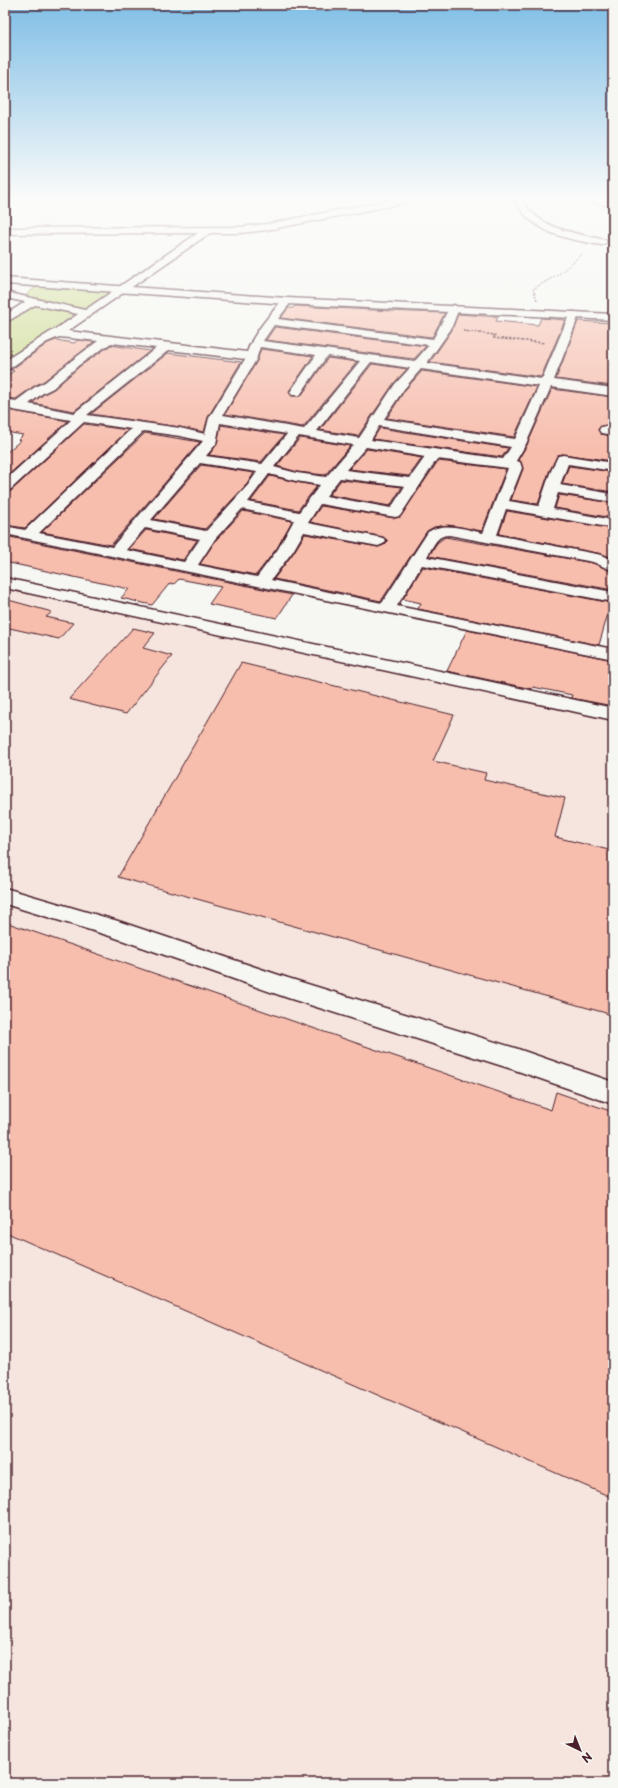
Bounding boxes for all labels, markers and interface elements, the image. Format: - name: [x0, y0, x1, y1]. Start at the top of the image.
- north arrow: [560, 1730, 600, 1770]
- text: N: [578, 1748, 596, 1767]

